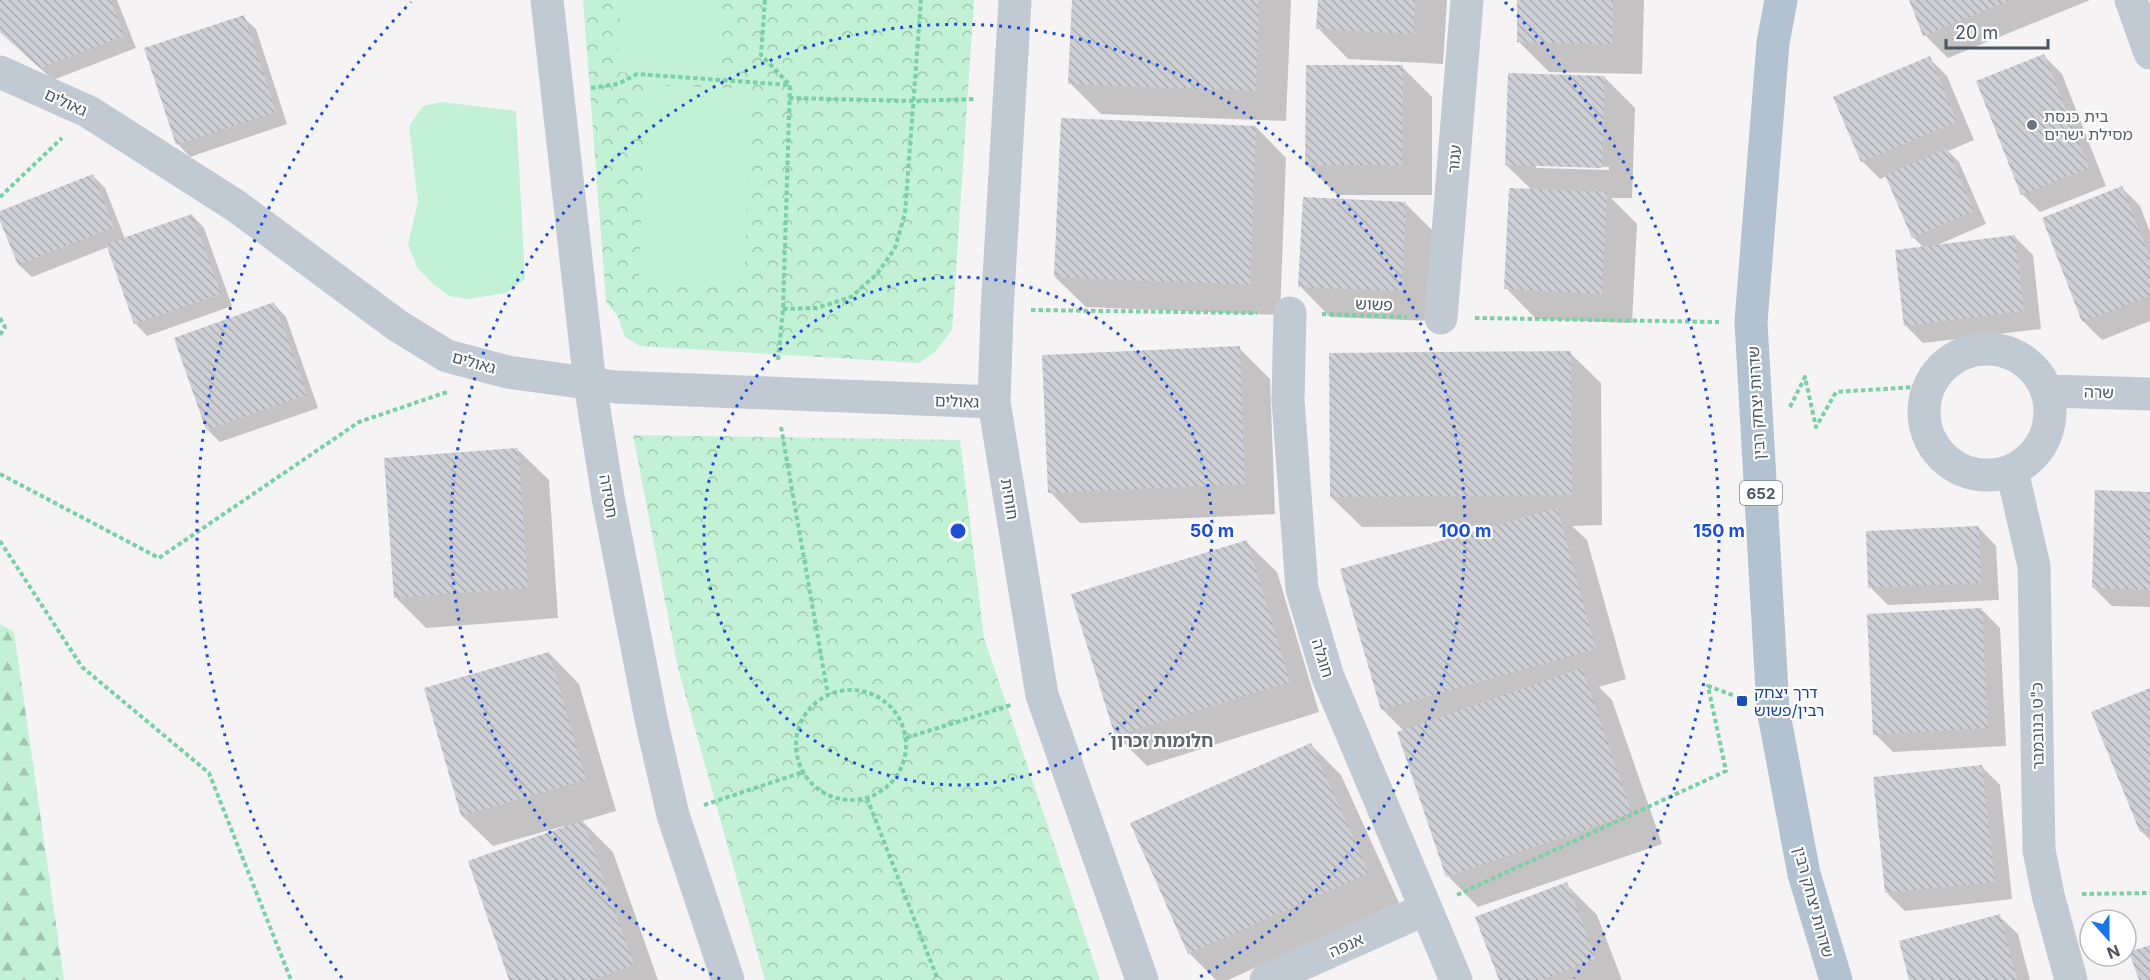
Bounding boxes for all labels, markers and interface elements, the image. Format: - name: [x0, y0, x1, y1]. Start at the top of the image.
- scale bar: [1946, 12, 2048, 50]
- text: 20 m: [1955, 22, 1998, 43]
- street label: גאולים: [42, 84, 90, 120]
- place label: בית כנסת מסילת ישרים: [2044, 106, 2133, 144]
- marker: בית כנסת מסילת ישרים: [2025, 118, 2039, 132]
- street label: עגור: [1443, 144, 1465, 174]
- street label: פשוש: [1355, 293, 1393, 315]
- street label: גאולים: [450, 346, 498, 378]
- street label: שדרות יצחק רבין: [1743, 346, 1769, 460]
- street label: שרה: [2084, 381, 2114, 403]
- street label: גאולים: [934, 390, 980, 412]
- street label: חסידה: [595, 473, 623, 519]
- street label: חוחית: [997, 477, 1023, 521]
- road number: 652: [1740, 481, 1782, 505]
- text: 50 m: [1190, 520, 1234, 541]
- text: 100 m: [1439, 520, 1491, 541]
- text: 150 m: [1693, 520, 1745, 541]
- centre of rings: [948, 521, 968, 541]
- street label: חוגלה: [1308, 636, 1338, 680]
- place label: דרך יצחק רבין/פשוש: [1754, 682, 1824, 720]
- street label: כ"ט בנובמבר: [2026, 682, 2048, 770]
- marker: דרך יצחק רבין/פשוש: [1735, 694, 1749, 708]
- district label: חלומות זכרון: [1111, 730, 1213, 751]
- street label: שדרות יצחק רבין: [1790, 844, 1838, 960]
- north arrow: [2078, 908, 2138, 968]
- street label: אנפה: [1326, 929, 1366, 961]
- text: N: [2104, 940, 2123, 964]

